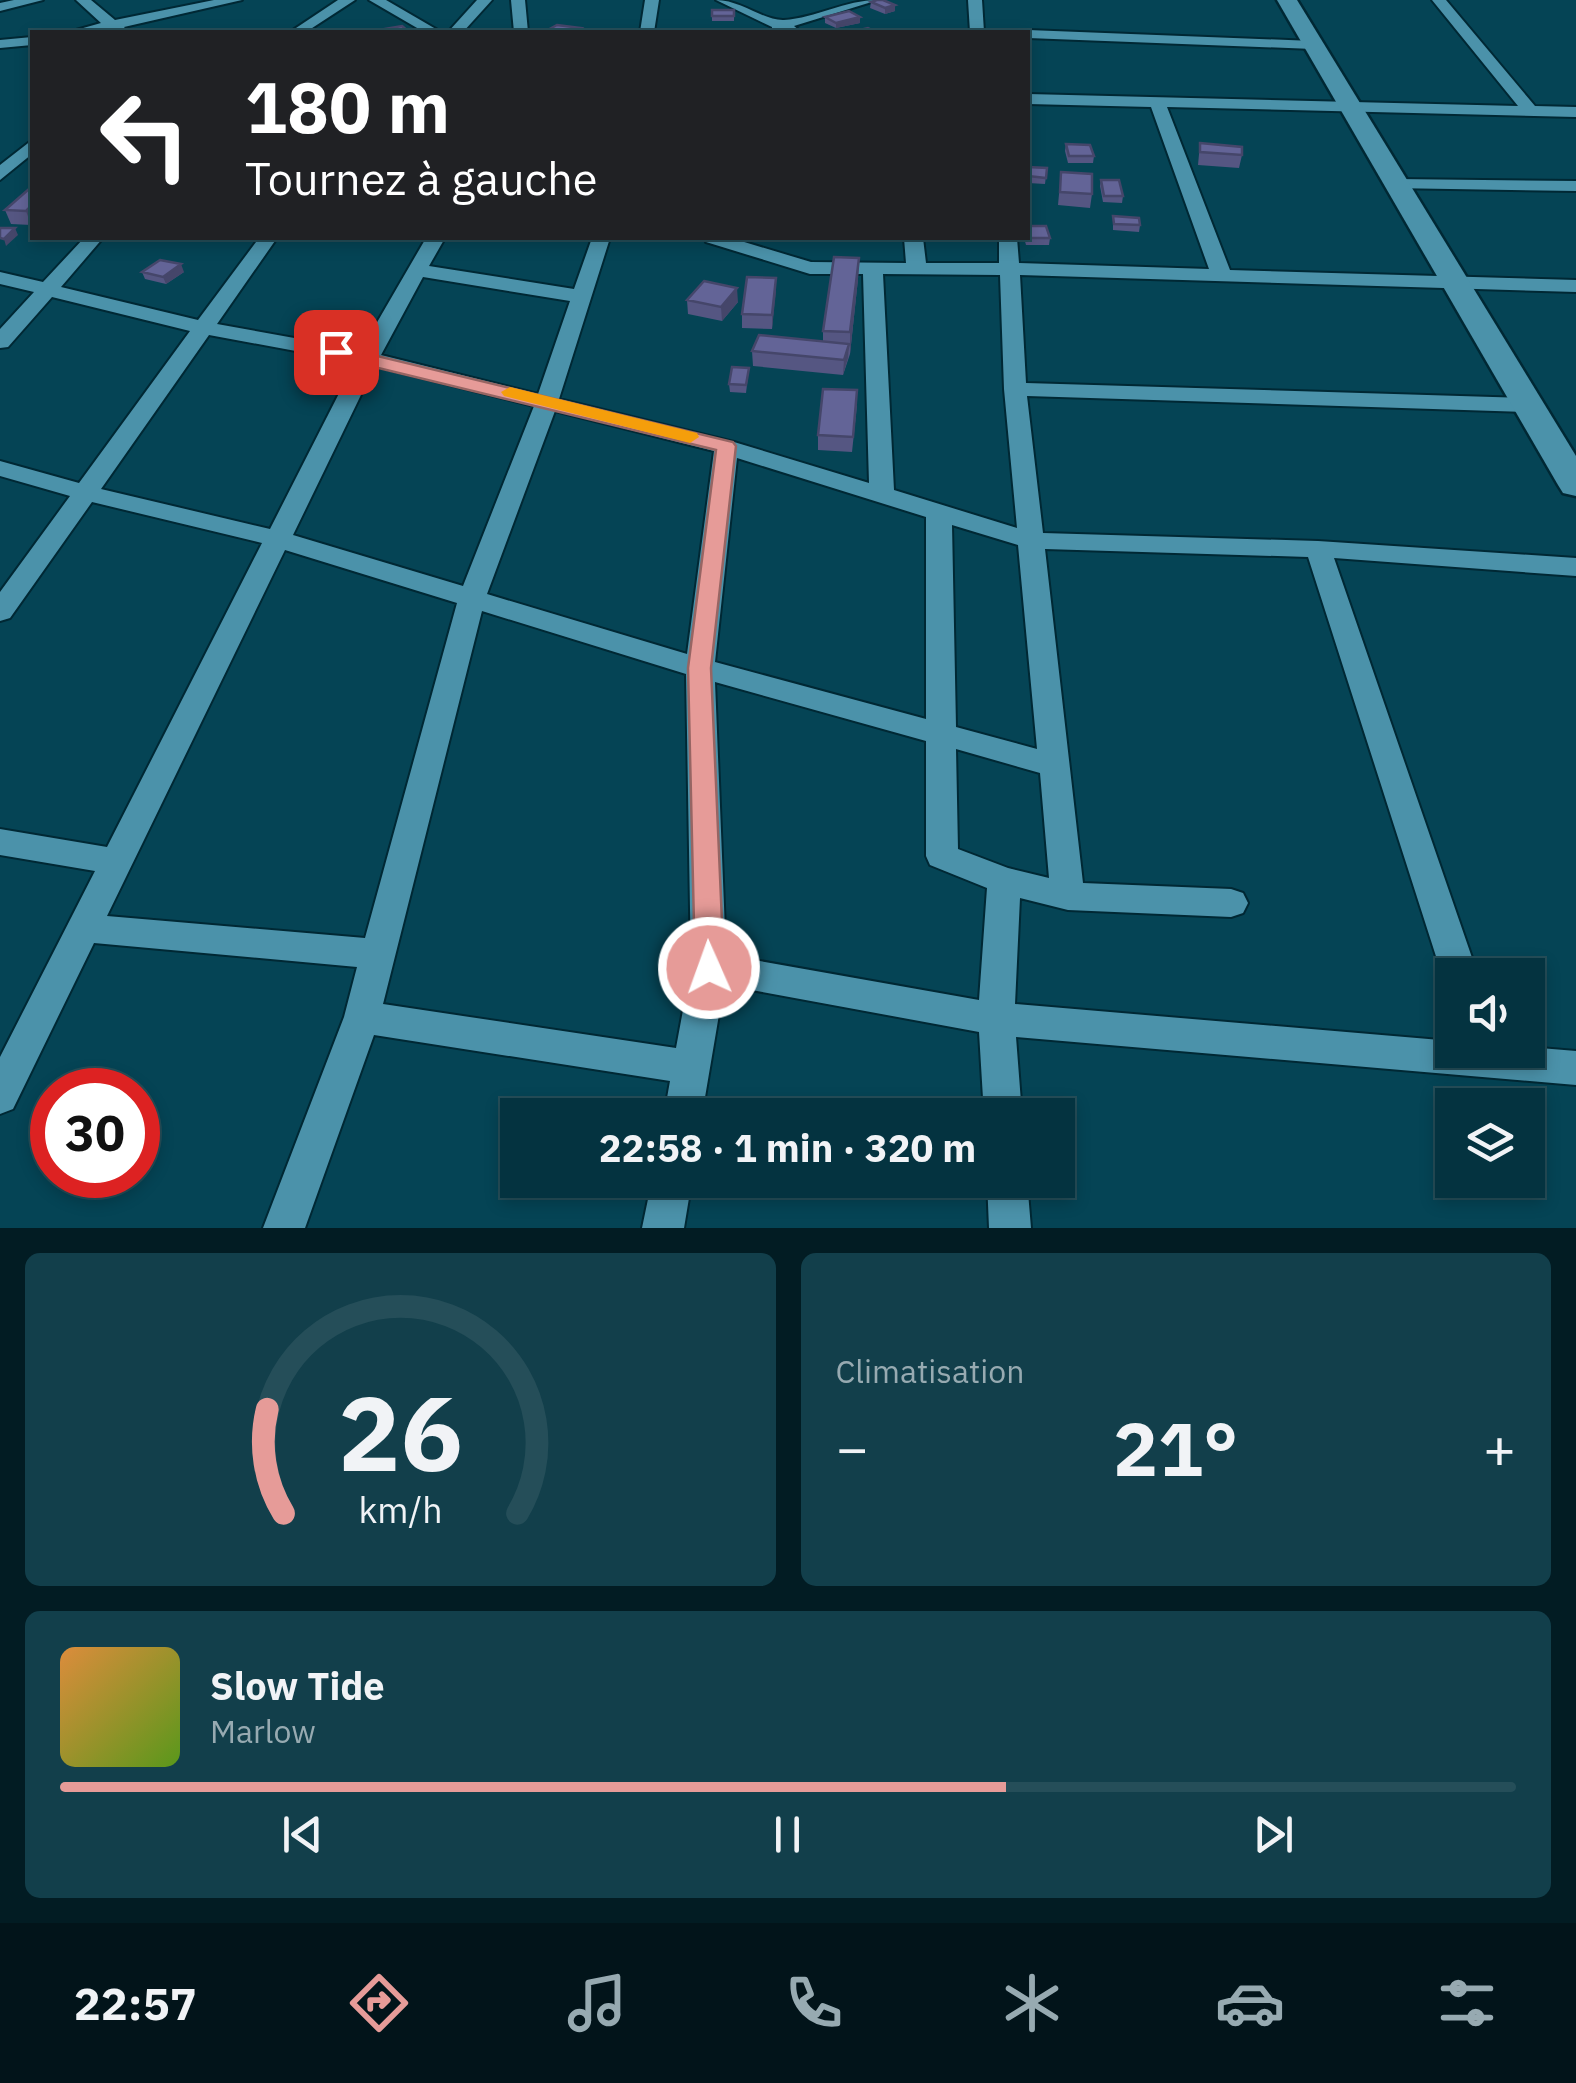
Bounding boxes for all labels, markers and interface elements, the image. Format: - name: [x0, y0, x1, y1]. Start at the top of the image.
- text: 180 m: [245, 61, 450, 152]
- icon: left: [80, 70, 210, 200]
- text: Tournez à gauche: [245, 149, 597, 207]
- pin: [294, 310, 379, 395]
- icon: arrive: [309, 325, 364, 380]
- position arrow: [657, 916, 761, 1020]
- map controls: [1435, 958, 1545, 1198]
- button: sound: [1435, 958, 1545, 1068]
- speed limit sign: 30: [30, 1068, 160, 1198]
- button: layers: [1435, 1088, 1545, 1198]
- text: 22:58 · 1 min · 320 m: [599, 1123, 976, 1172]
- text: Climatisation: [836, 1350, 1024, 1392]
- text: 26: [338, 1364, 463, 1500]
- text: 21°: [1113, 1399, 1238, 1497]
- text: −: [836, 1412, 869, 1483]
- text: +: [1483, 1412, 1516, 1483]
- text: km/h: [358, 1486, 442, 1533]
- text: Slow Tide: [210, 1661, 385, 1710]
- text: Marlow: [210, 1710, 316, 1752]
- icon: previous: [275, 1807, 330, 1862]
- icon: pause: [760, 1807, 815, 1862]
- icon: next: [1246, 1807, 1301, 1862]
- icon: directions: [344, 1968, 414, 2038]
- icon: music: [562, 1968, 632, 2038]
- icon: phone: [779, 1968, 849, 2038]
- icon: climate: [997, 1968, 1067, 2038]
- icon: car: [1215, 1968, 1285, 2038]
- icon: filters: [1432, 1968, 1502, 2038]
- text: 22:57: [74, 1974, 197, 2032]

